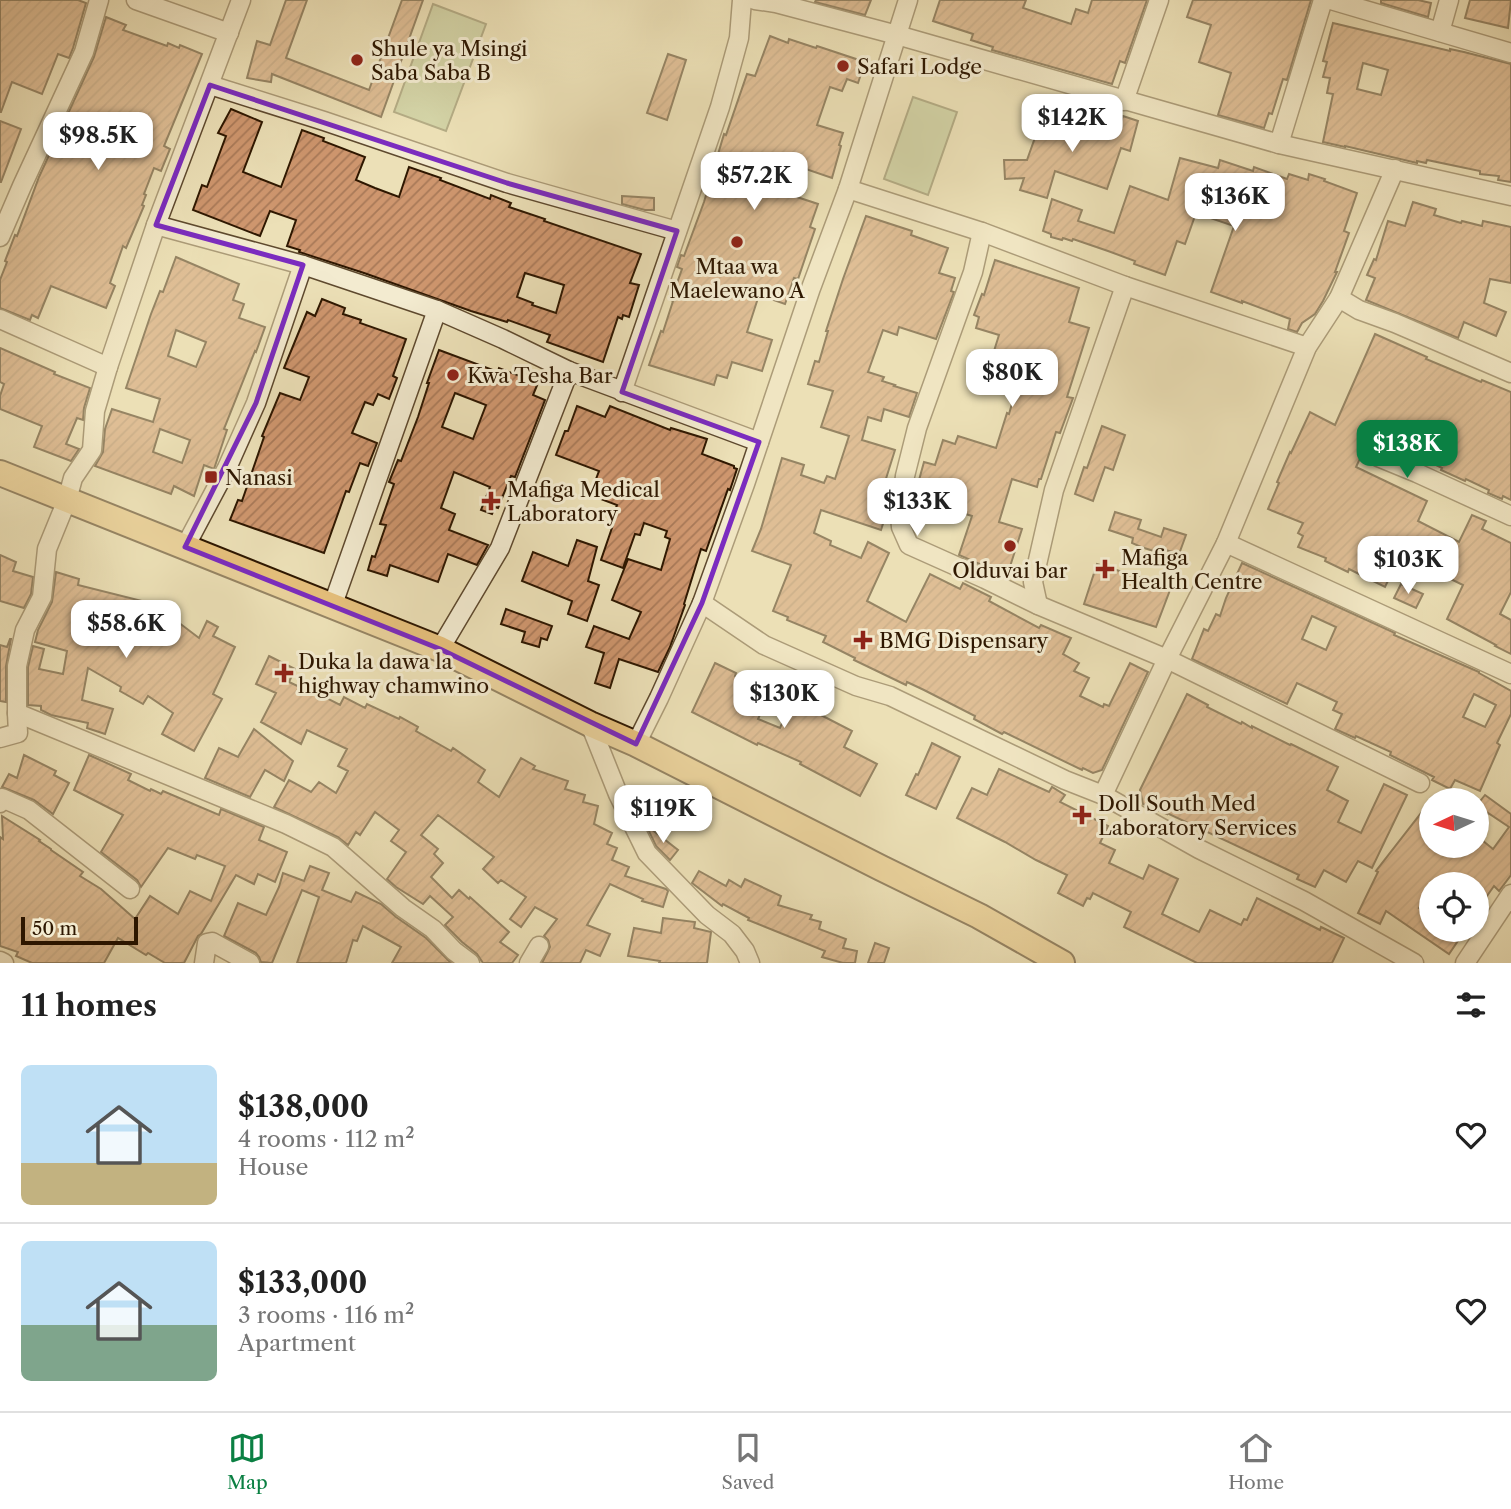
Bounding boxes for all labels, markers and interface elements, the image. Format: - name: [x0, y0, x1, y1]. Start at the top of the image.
- place label: Shule ya Msingi Saba Saba B: [371, 36, 527, 85]
- marker: Shule ya Msingi Saba Saba B: [349, 52, 365, 68]
- place label: Safari Lodge: [857, 54, 982, 79]
- marker: Safari Lodge: [835, 58, 851, 74]
- pin: $142K: [1023, 94, 1121, 154]
- text: $142K: [1038, 103, 1106, 131]
- pin: $98.5K: [41, 113, 155, 172]
- text: $98.5K: [59, 121, 137, 149]
- pin: $57.2K: [697, 152, 811, 212]
- text: $57.2K: [717, 161, 791, 189]
- pin: $136K: [1186, 174, 1284, 233]
- text: $136K: [1201, 182, 1269, 210]
- marker: Mtaa wa Maelewano A: [729, 234, 745, 250]
- place label: Mtaa wa Maelewano A: [669, 254, 805, 303]
- pin: $80K: [971, 350, 1053, 409]
- text: $80K: [982, 358, 1042, 386]
- place label: Kwa Tesha Bar: [467, 363, 613, 388]
- marker: Kwa Tesha Bar: [445, 367, 461, 383]
- pin: $138K: [1358, 420, 1456, 480]
- text: $138K: [1373, 429, 1441, 457]
- place label: Nanasi: [225, 465, 293, 490]
- marker: Nanasi: [203, 469, 219, 485]
- place label: Mafiga Medical Laboratory: [507, 477, 660, 526]
- pin: $133K: [868, 478, 966, 538]
- text: $133K: [883, 487, 951, 515]
- marker: Mafiga Medical Laboratory: [481, 491, 501, 511]
- pin: $103K: [1359, 536, 1457, 596]
- marker: Olduvai bar: [1002, 538, 1018, 554]
- place label: Mafiga Health Centre: [1121, 545, 1263, 594]
- text: $103K: [1373, 545, 1443, 573]
- place label: Olduvai bar: [952, 558, 1068, 583]
- marker: Mafiga Health Centre: [1095, 559, 1115, 579]
- pin: $58.6K: [69, 600, 183, 660]
- text: $58.6K: [87, 609, 165, 637]
- place label: BMG Dispensary: [879, 628, 1049, 653]
- marker: BMG Dispensary: [853, 630, 873, 650]
- place label: Duka la dawa la highway chamwino: [298, 649, 489, 698]
- marker: Duka la dawa la highway chamwino: [276, 665, 292, 681]
- pin: $130K: [735, 670, 833, 730]
- text: $130K: [749, 679, 819, 707]
- pin: $119K: [614, 786, 712, 845]
- north arrow: [1419, 788, 1489, 858]
- map controls: [1419, 788, 1489, 942]
- place label: Doll South Med Laboratory Services: [1098, 791, 1297, 840]
- text: $119K: [630, 794, 696, 822]
- marker: Doll South Med Laboratory Services: [1072, 805, 1092, 825]
- button: locate: [1419, 872, 1489, 942]
- scale bar: [21, 914, 138, 946]
- text: 50 m: [32, 917, 77, 940]
- icon: filters: [1452, 986, 1490, 1024]
- text: 11 homes: [21, 987, 157, 1024]
- text: $138,000: [238, 1088, 369, 1125]
- icon: home: [77, 1093, 161, 1177]
- icon: heart: [1452, 1116, 1490, 1154]
- text: 4 rooms · 112 m²: [238, 1125, 415, 1153]
- text: House: [238, 1153, 308, 1181]
- text: $133,000: [238, 1264, 367, 1301]
- icon: home: [77, 1269, 161, 1353]
- icon: heart: [1452, 1292, 1490, 1330]
- text: 3 rooms · 116 m²: [238, 1301, 414, 1329]
- text: Apartment: [238, 1329, 356, 1357]
- tab: Map: [227, 1429, 268, 1494]
- tab: Saved: [722, 1429, 774, 1494]
- tab: Home: [1228, 1429, 1284, 1494]

